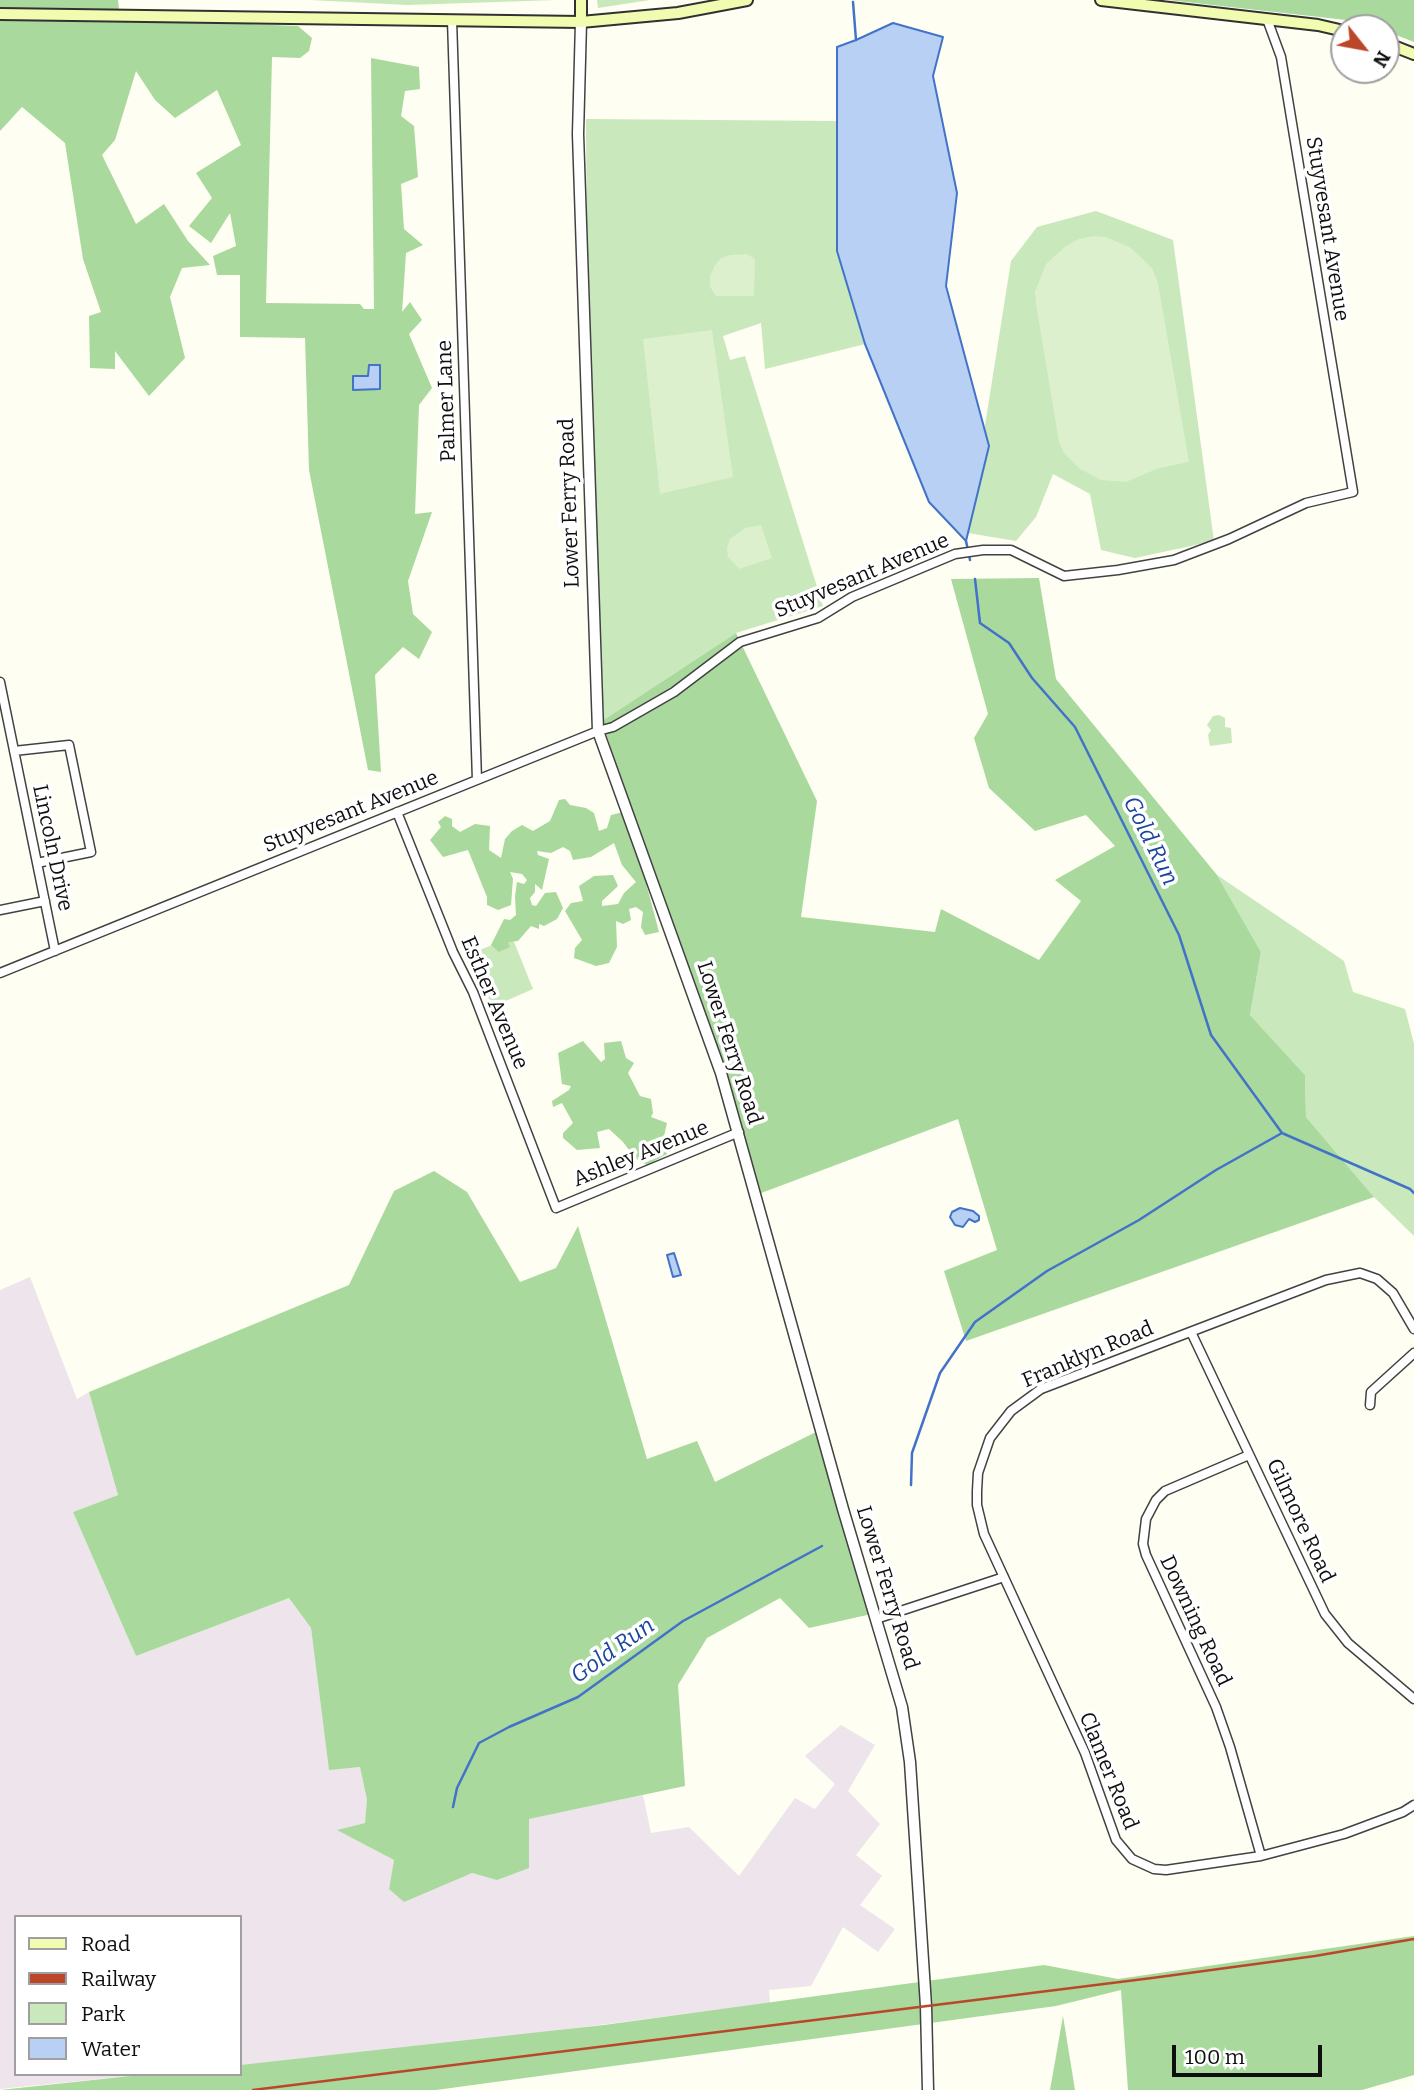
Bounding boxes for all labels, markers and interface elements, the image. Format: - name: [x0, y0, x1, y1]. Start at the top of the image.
- north arrow: [1330, 14, 1400, 84]
- text: N: [1368, 47, 1395, 71]
- street label: Stuyvesant Avenue: [1300, 135, 1354, 323]
- street label: Palmer Lane: [432, 340, 462, 462]
- street label: Lower Ferry Road: [554, 418, 586, 588]
- street label: Stuyvesant Avenue: [771, 528, 953, 624]
- street label: Stuyvesant Avenue: [260, 765, 442, 859]
- street label: Lincoln Drive: [26, 782, 78, 914]
- water label: Gold Run: [1117, 792, 1183, 890]
- street label: Esther Avenue: [455, 933, 533, 1073]
- street label: Lower Ferry Road: [691, 958, 767, 1128]
- street label: Ashley Avenue: [570, 1115, 712, 1193]
- street label: Franklyn Road: [1019, 1316, 1157, 1394]
- street label: Gilmore Road: [1260, 1455, 1340, 1587]
- street label: Lower Ferry Road: [850, 1503, 924, 1673]
- street label: Downing Road: [1154, 1552, 1236, 1690]
- water label: Gold Run: [566, 1612, 660, 1690]
- street label: Clamer Road: [1073, 1709, 1143, 1833]
- legend: [14, 1915, 242, 2076]
- text: Road: [81, 1931, 130, 1957]
- text: Railway: [81, 1966, 156, 1992]
- text: Park: [81, 2001, 125, 2027]
- scale bar: [1176, 2030, 1326, 2074]
- text: Water: [81, 2036, 140, 2062]
- text: 100 m: [1185, 2044, 1245, 2070]

